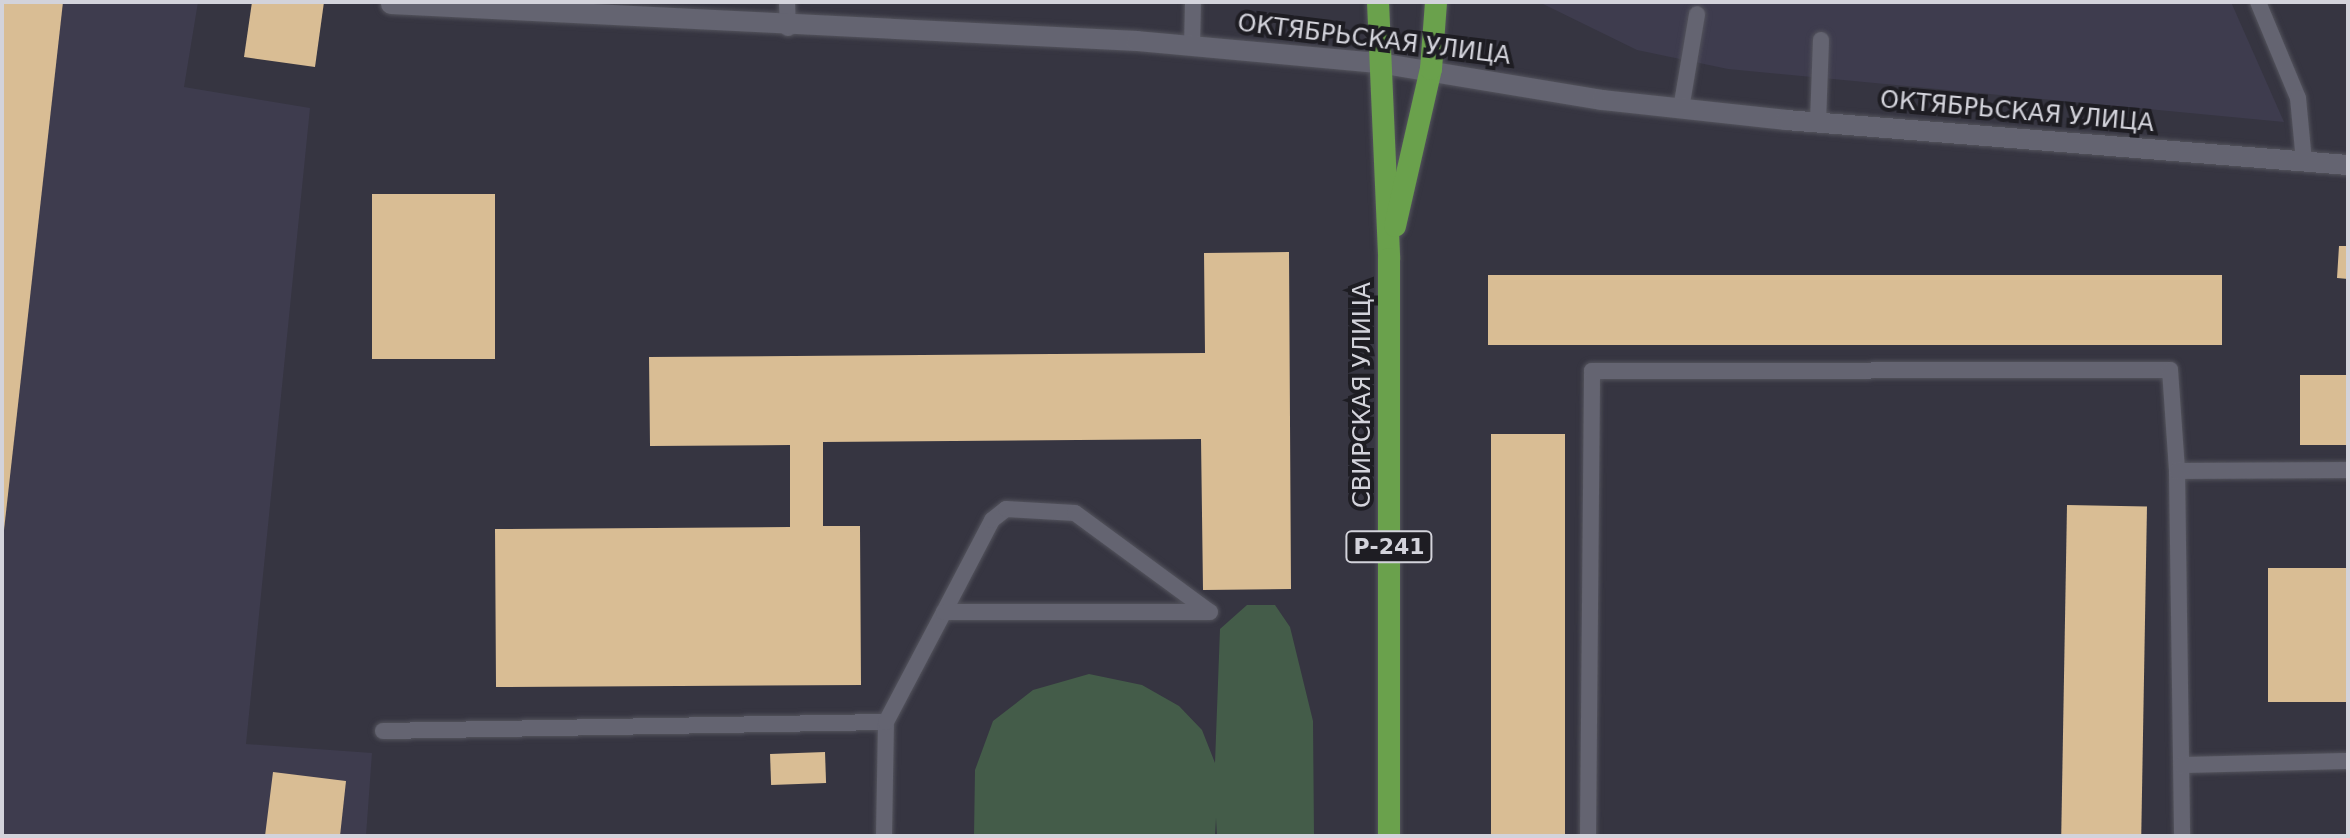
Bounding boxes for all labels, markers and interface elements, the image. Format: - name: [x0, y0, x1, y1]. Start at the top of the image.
- street label: ОКТЯБРЬСКАЯ УЛИЦА: [1236, 9, 1512, 71]
- street label: ОКТЯБРЬСКАЯ УЛИЦА: [1879, 86, 2155, 138]
- street label: СВИРСКАЯ УЛИЦА: [1349, 282, 1377, 508]
- road number: Р-241: [1345, 529, 1433, 565]

